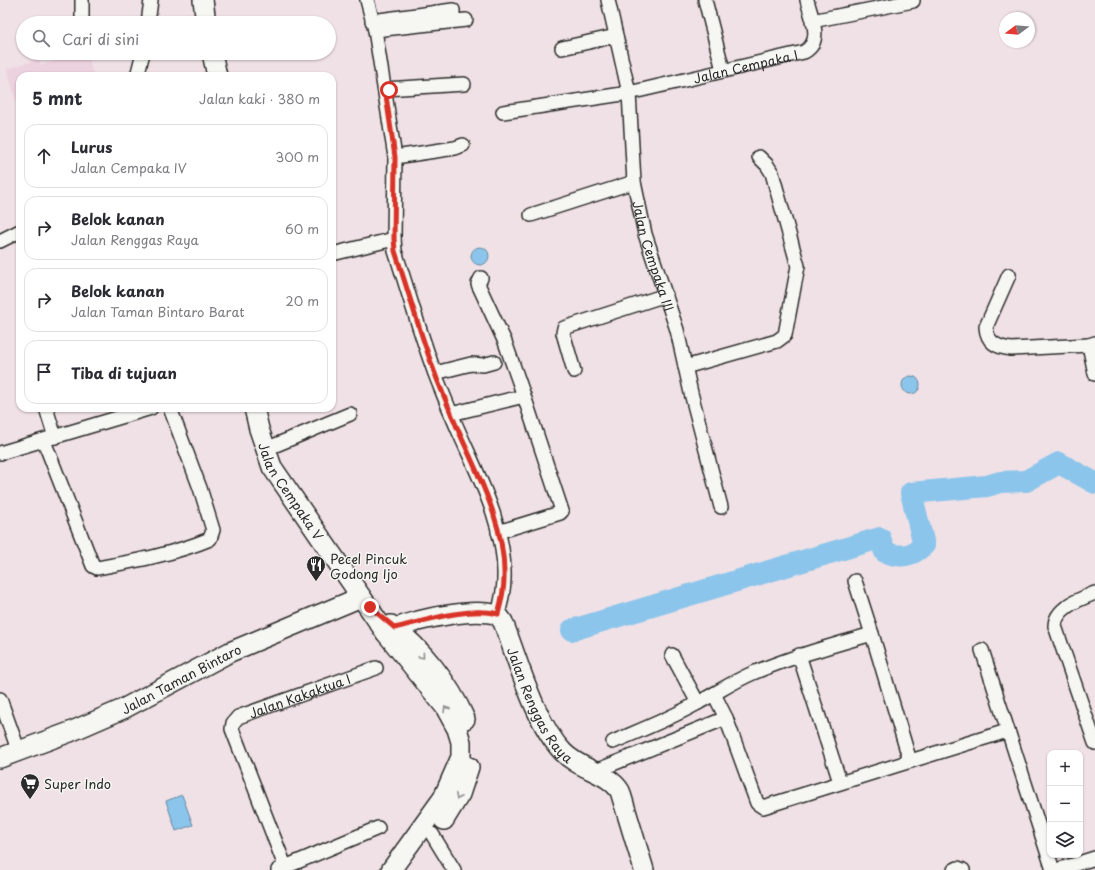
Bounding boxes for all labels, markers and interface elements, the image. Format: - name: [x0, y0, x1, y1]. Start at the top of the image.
- north arrow: [999, 12, 1035, 48]
- search box: [16, 16, 336, 60]
- icon: search: [30, 27, 52, 49]
- text: Cari di sini: [62, 27, 139, 50]
- street label: Jalan Cempaka I: [691, 44, 800, 87]
- route start: [380, 81, 398, 99]
- text: 5 mnt: [32, 85, 83, 111]
- text: Jalan kaki · 380 m: [199, 89, 320, 108]
- text: Lurus: [71, 135, 112, 158]
- icon: ahead: [33, 145, 55, 167]
- text: 300 m: [275, 147, 319, 166]
- text: Jalan Cempaka IV: [71, 158, 187, 177]
- street label: Jalan Cempaka III: [629, 199, 679, 313]
- text: Belok kanan: [71, 207, 165, 230]
- icon: right: [33, 217, 55, 239]
- text: 60 m: [285, 219, 319, 238]
- text: Jalan Renggas Raya: [71, 230, 199, 249]
- text: Belok kanan: [71, 279, 165, 302]
- icon: right: [33, 289, 55, 311]
- text: 20 m: [285, 291, 319, 310]
- text: Jalan Taman Bintaro Barat: [71, 302, 245, 321]
- icon: arrive: [33, 361, 55, 383]
- text: Tiba di tujuan: [71, 361, 177, 384]
- street label: Jalan Cempaka V: [255, 439, 329, 544]
- place label: Pecel Pincuk Godong Ijo: [330, 549, 407, 583]
- restaurant icon: Pecel Pincuk Godong Ijo: [305, 554, 327, 582]
- route end: [361, 598, 379, 616]
- street label: Jalan Taman Bintaro: [118, 639, 244, 718]
- street label: Jalan Renggas Raya: [503, 644, 578, 767]
- one-way arrow: [418, 651, 425, 659]
- street label: Jalan Kakaktua I: [246, 668, 353, 722]
- one-way arrow: [443, 706, 451, 713]
- map controls: [1047, 750, 1083, 858]
- button: +: [1047, 750, 1083, 786]
- supermarket icon: Super Indo: [19, 772, 41, 800]
- place label: Super Indo: [44, 774, 111, 793]
- button: −: [1047, 786, 1083, 822]
- one-way arrow: [455, 793, 463, 800]
- button: layers: [1047, 822, 1083, 858]

